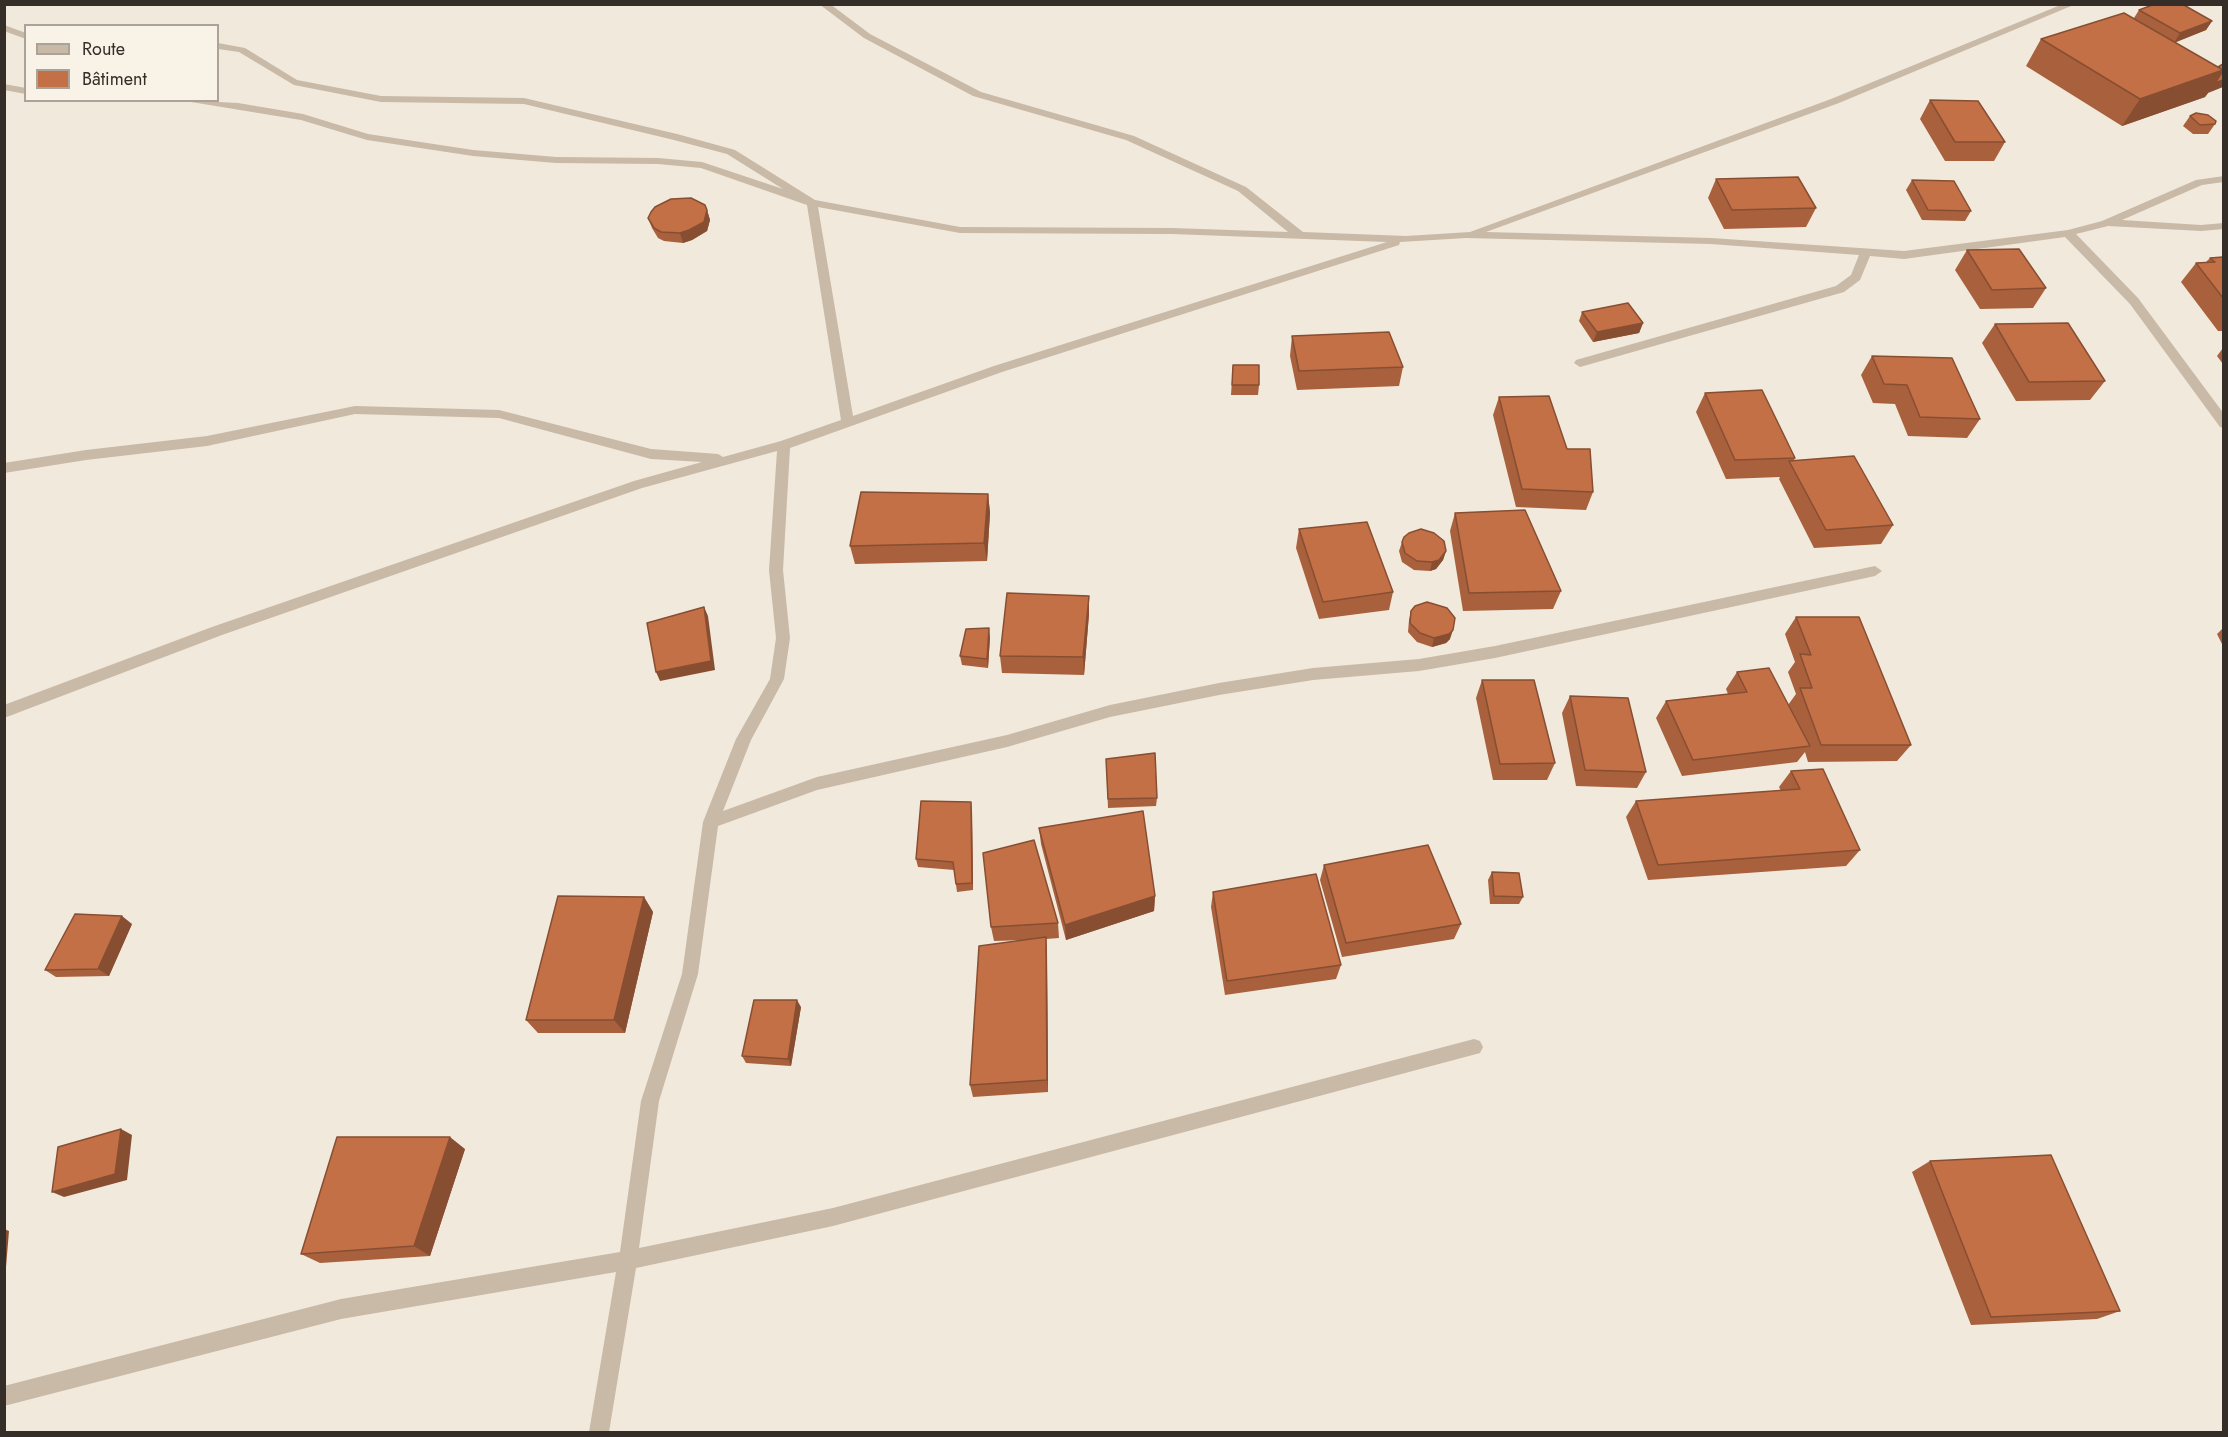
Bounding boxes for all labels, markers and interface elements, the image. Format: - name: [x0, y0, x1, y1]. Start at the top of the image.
- legend: [24, 24, 219, 102]
- text: Route: [82, 36, 125, 62]
- text: Bâtiment: [82, 66, 147, 92]

